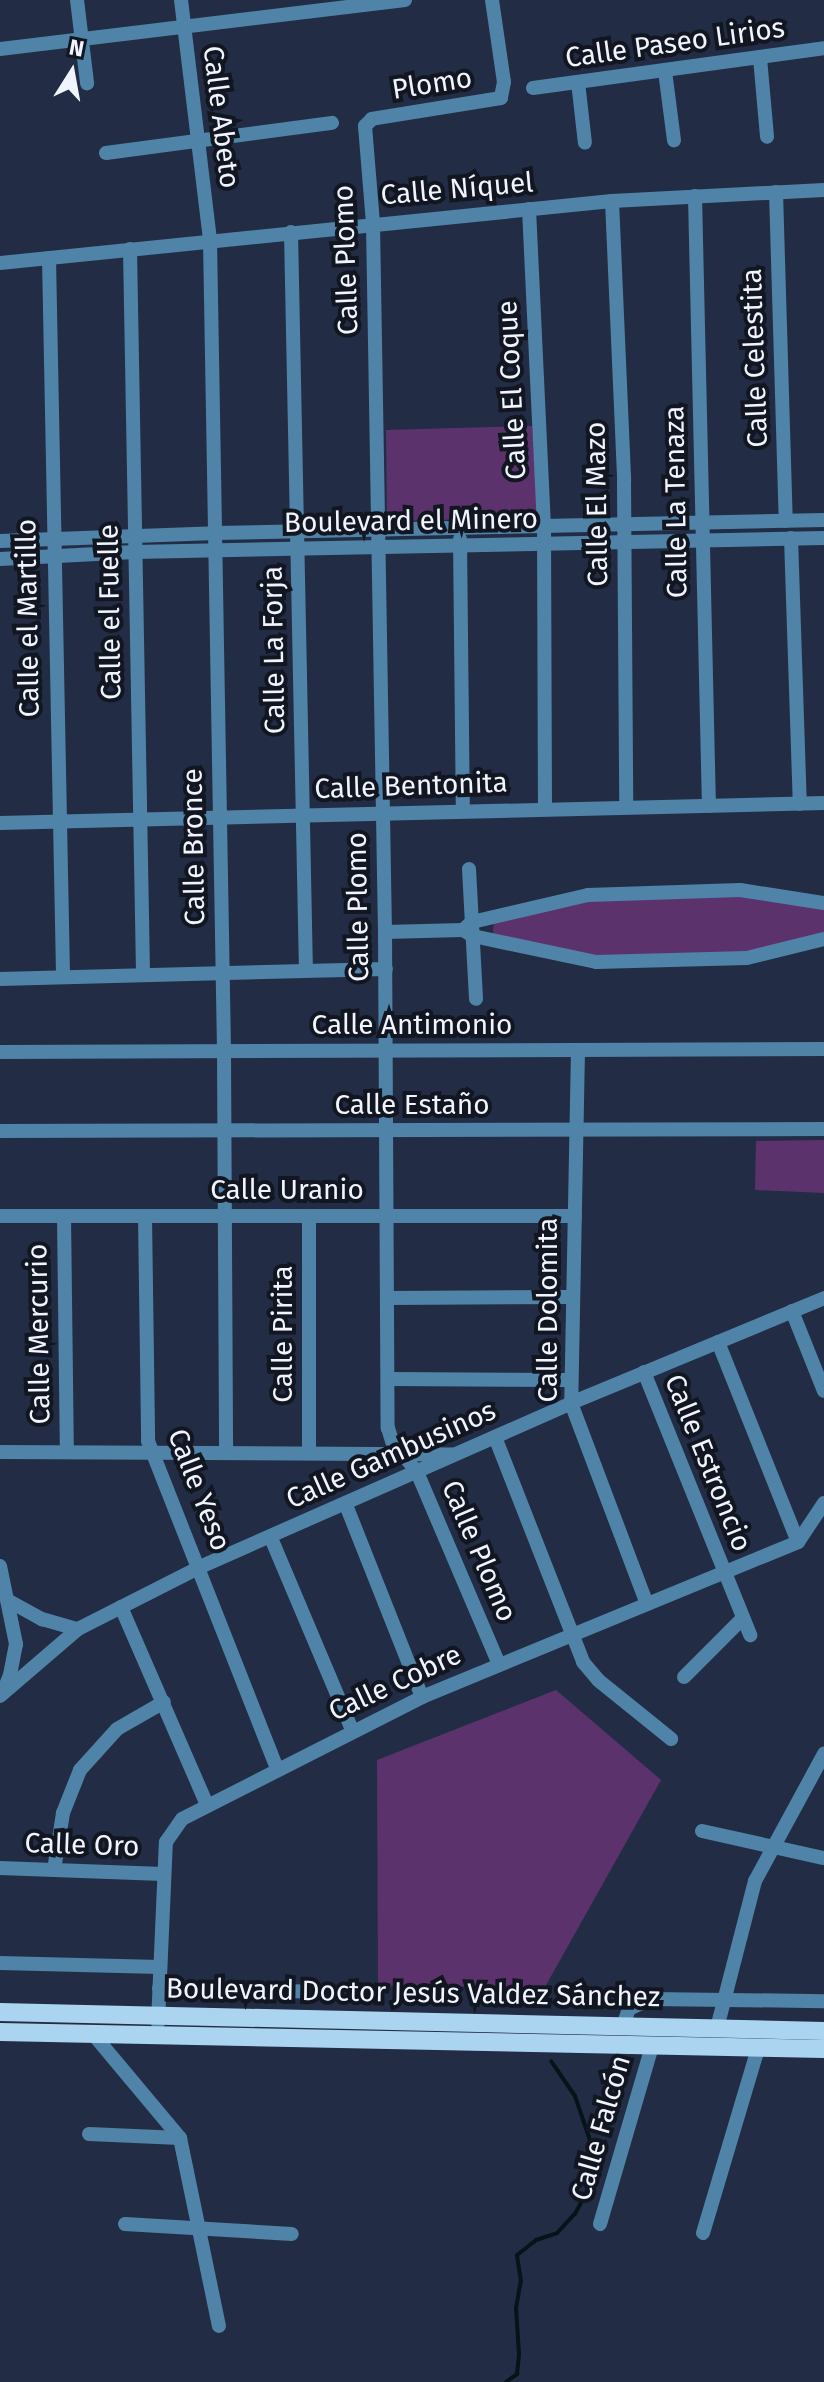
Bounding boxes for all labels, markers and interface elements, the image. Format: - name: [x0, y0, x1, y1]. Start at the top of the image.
- street label: Calle Paseo Lirios: [563, 11, 787, 75]
- north arrow: [32, 32, 112, 112]
- text: N: [67, 33, 86, 63]
- street label: Calle Abeto: [196, 44, 246, 190]
- street label: Plomo: [389, 61, 475, 107]
- street label: Calle Níquel: [379, 166, 535, 212]
- street label: Calle Plomo: [327, 184, 365, 336]
- street label: Calle Celestita: [735, 268, 775, 448]
- street label: Calle El Coque: [491, 300, 533, 480]
- street label: Calle La Tenaza: [658, 405, 694, 599]
- street label: Calle El Mazo: [579, 421, 615, 587]
- street label: Boulevard el Minero: [284, 502, 538, 540]
- street label: Calle el Martillo: [9, 518, 47, 718]
- street label: Calle el Fuelle: [92, 524, 128, 700]
- street label: Calle La Forja: [256, 566, 292, 734]
- street label: Calle Bentonita: [314, 766, 508, 806]
- street label: Calle Bronce: [176, 768, 212, 926]
- street label: Calle Plomo: [340, 832, 376, 982]
- street label: Calle Antimonio: [312, 1008, 512, 1042]
- street label: Calle Estaño: [334, 1088, 490, 1122]
- street label: Calle Uranio: [210, 1173, 364, 1207]
- street label: Calle Dolomita: [531, 1217, 565, 1403]
- street label: Calle Mercurio: [21, 1243, 57, 1425]
- street label: Calle Pirita: [266, 1265, 300, 1403]
- street label: Calle Estroncio: [657, 1370, 759, 1556]
- street label: Calle Gambusinos: [281, 1394, 501, 1516]
- street label: Calle Yeso: [160, 1424, 238, 1556]
- street label: Calle Plomo: [434, 1475, 524, 1627]
- street label: Calle Cobre: [323, 1638, 467, 1728]
- street label: Calle Oro: [24, 1826, 140, 1864]
- street label: Boulevard Doctor Jesús Valdez Sánchez: [166, 1972, 660, 2014]
- street label: Calle Falcón: [564, 2051, 638, 2205]

